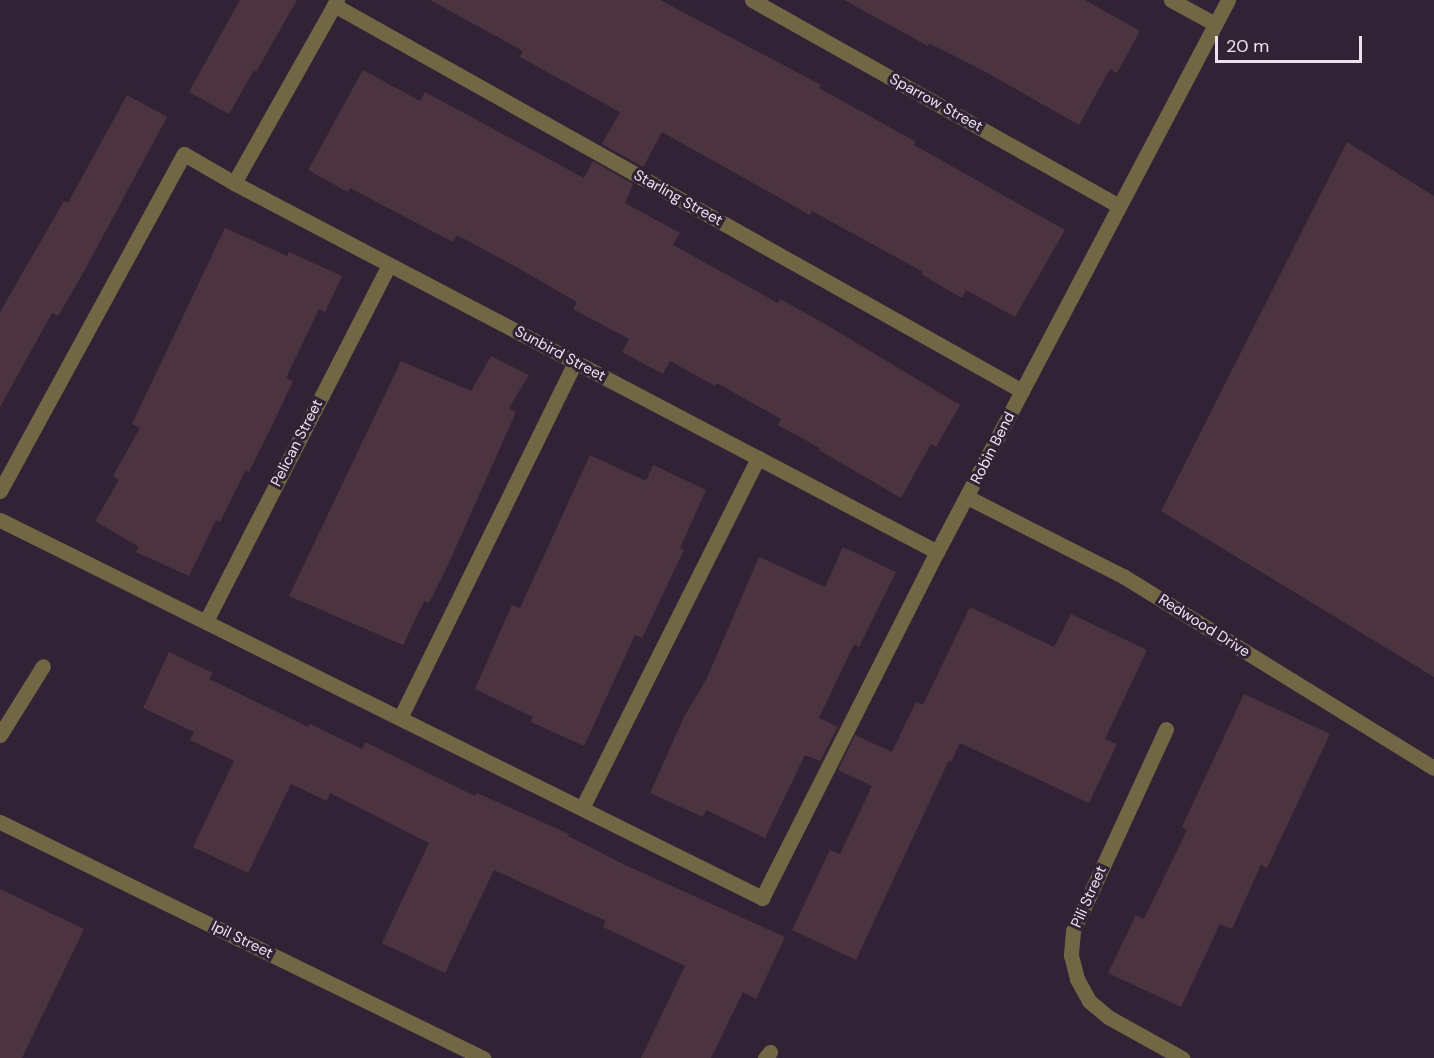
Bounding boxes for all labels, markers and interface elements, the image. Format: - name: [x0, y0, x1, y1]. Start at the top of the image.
- scale bar: [1218, 24, 1365, 62]
- text: 20 m: [1226, 34, 1269, 58]
- street label: Sparrow Street: [886, 70, 986, 136]
- street label: Starling Street: [630, 166, 726, 230]
- street label: Sunbird Street: [512, 323, 608, 385]
- street label: Pelican Street: [267, 396, 327, 490]
- street label: Robin Bend: [967, 409, 1019, 487]
- street label: Redwood Drive: [1155, 591, 1253, 661]
- street label: Pili Street: [1067, 863, 1111, 931]
- street label: Ipil Street: [208, 917, 276, 963]

